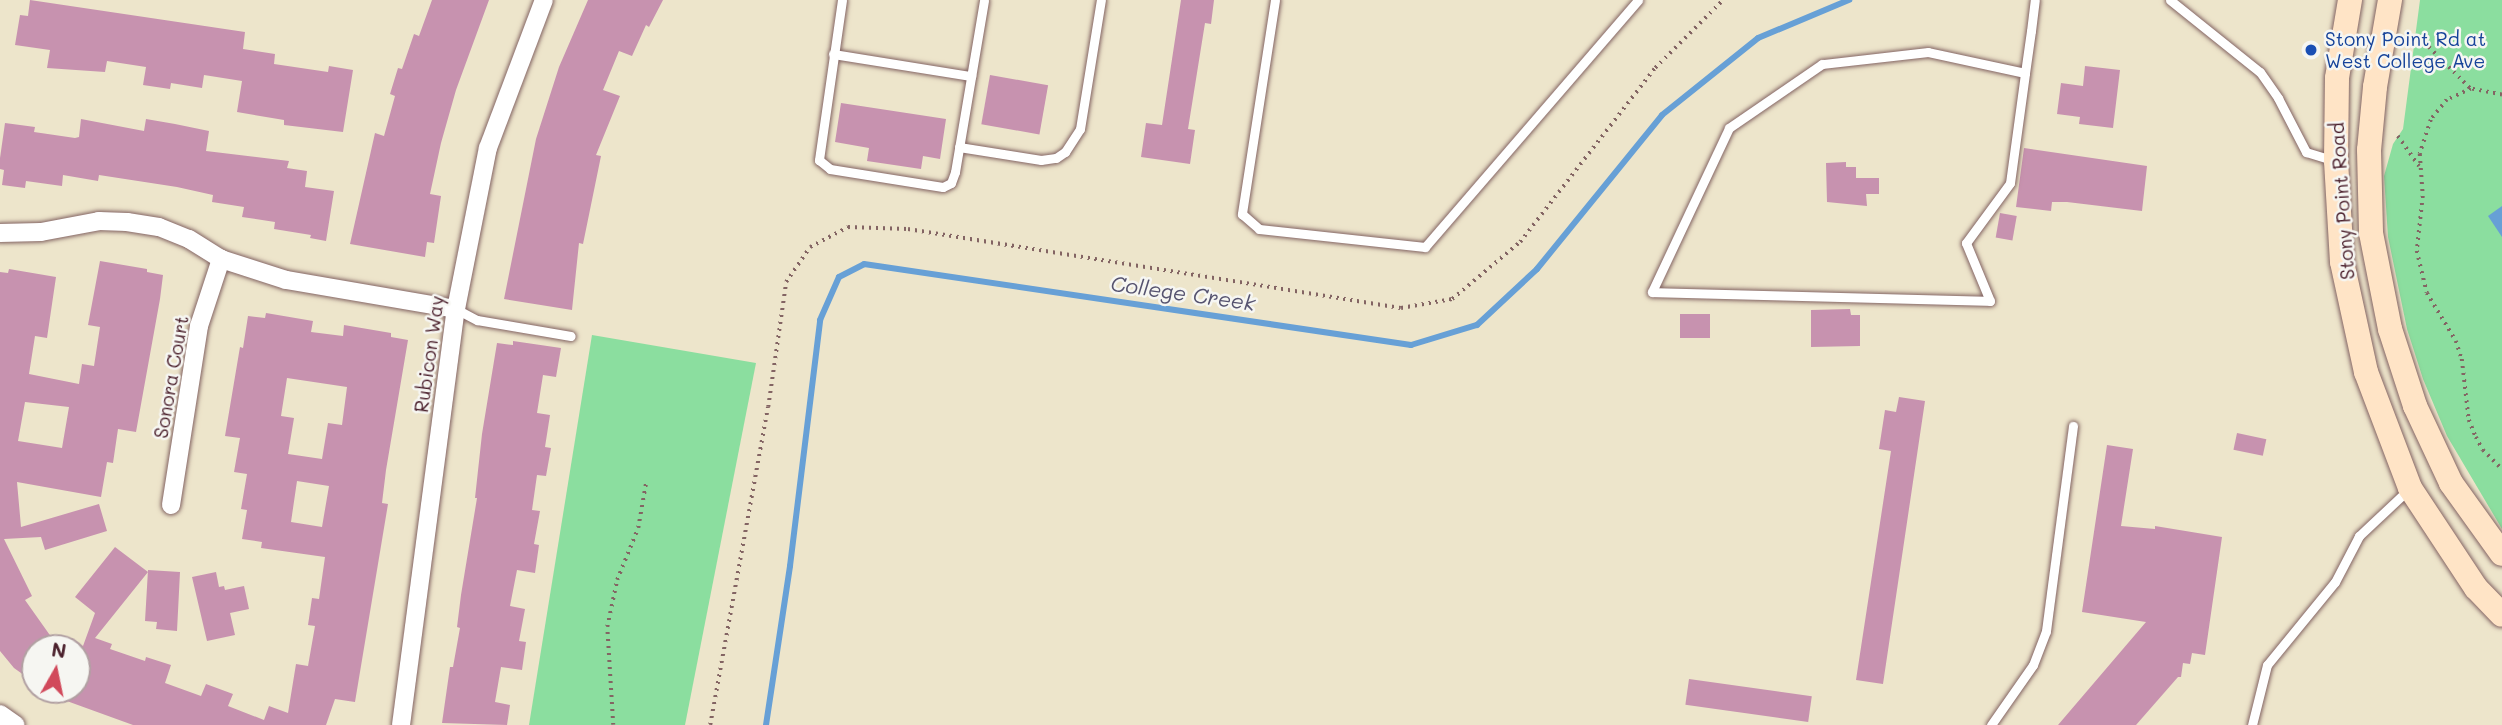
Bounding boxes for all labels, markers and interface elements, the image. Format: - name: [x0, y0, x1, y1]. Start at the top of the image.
- place label: Stony Point Rd at West College Ave: [2325, 28, 2486, 72]
- marker: Stony Point Rd at West College Ave: [2303, 42, 2319, 58]
- street label: Stony Point Road: [2325, 121, 2359, 281]
- water label: College Creek: [1109, 270, 1257, 316]
- street label: Rubicon Way: [410, 294, 448, 414]
- street label: Sonora Court: [149, 314, 193, 440]
- north arrow: [21, 634, 91, 704]
- text: N: [50, 636, 68, 663]

